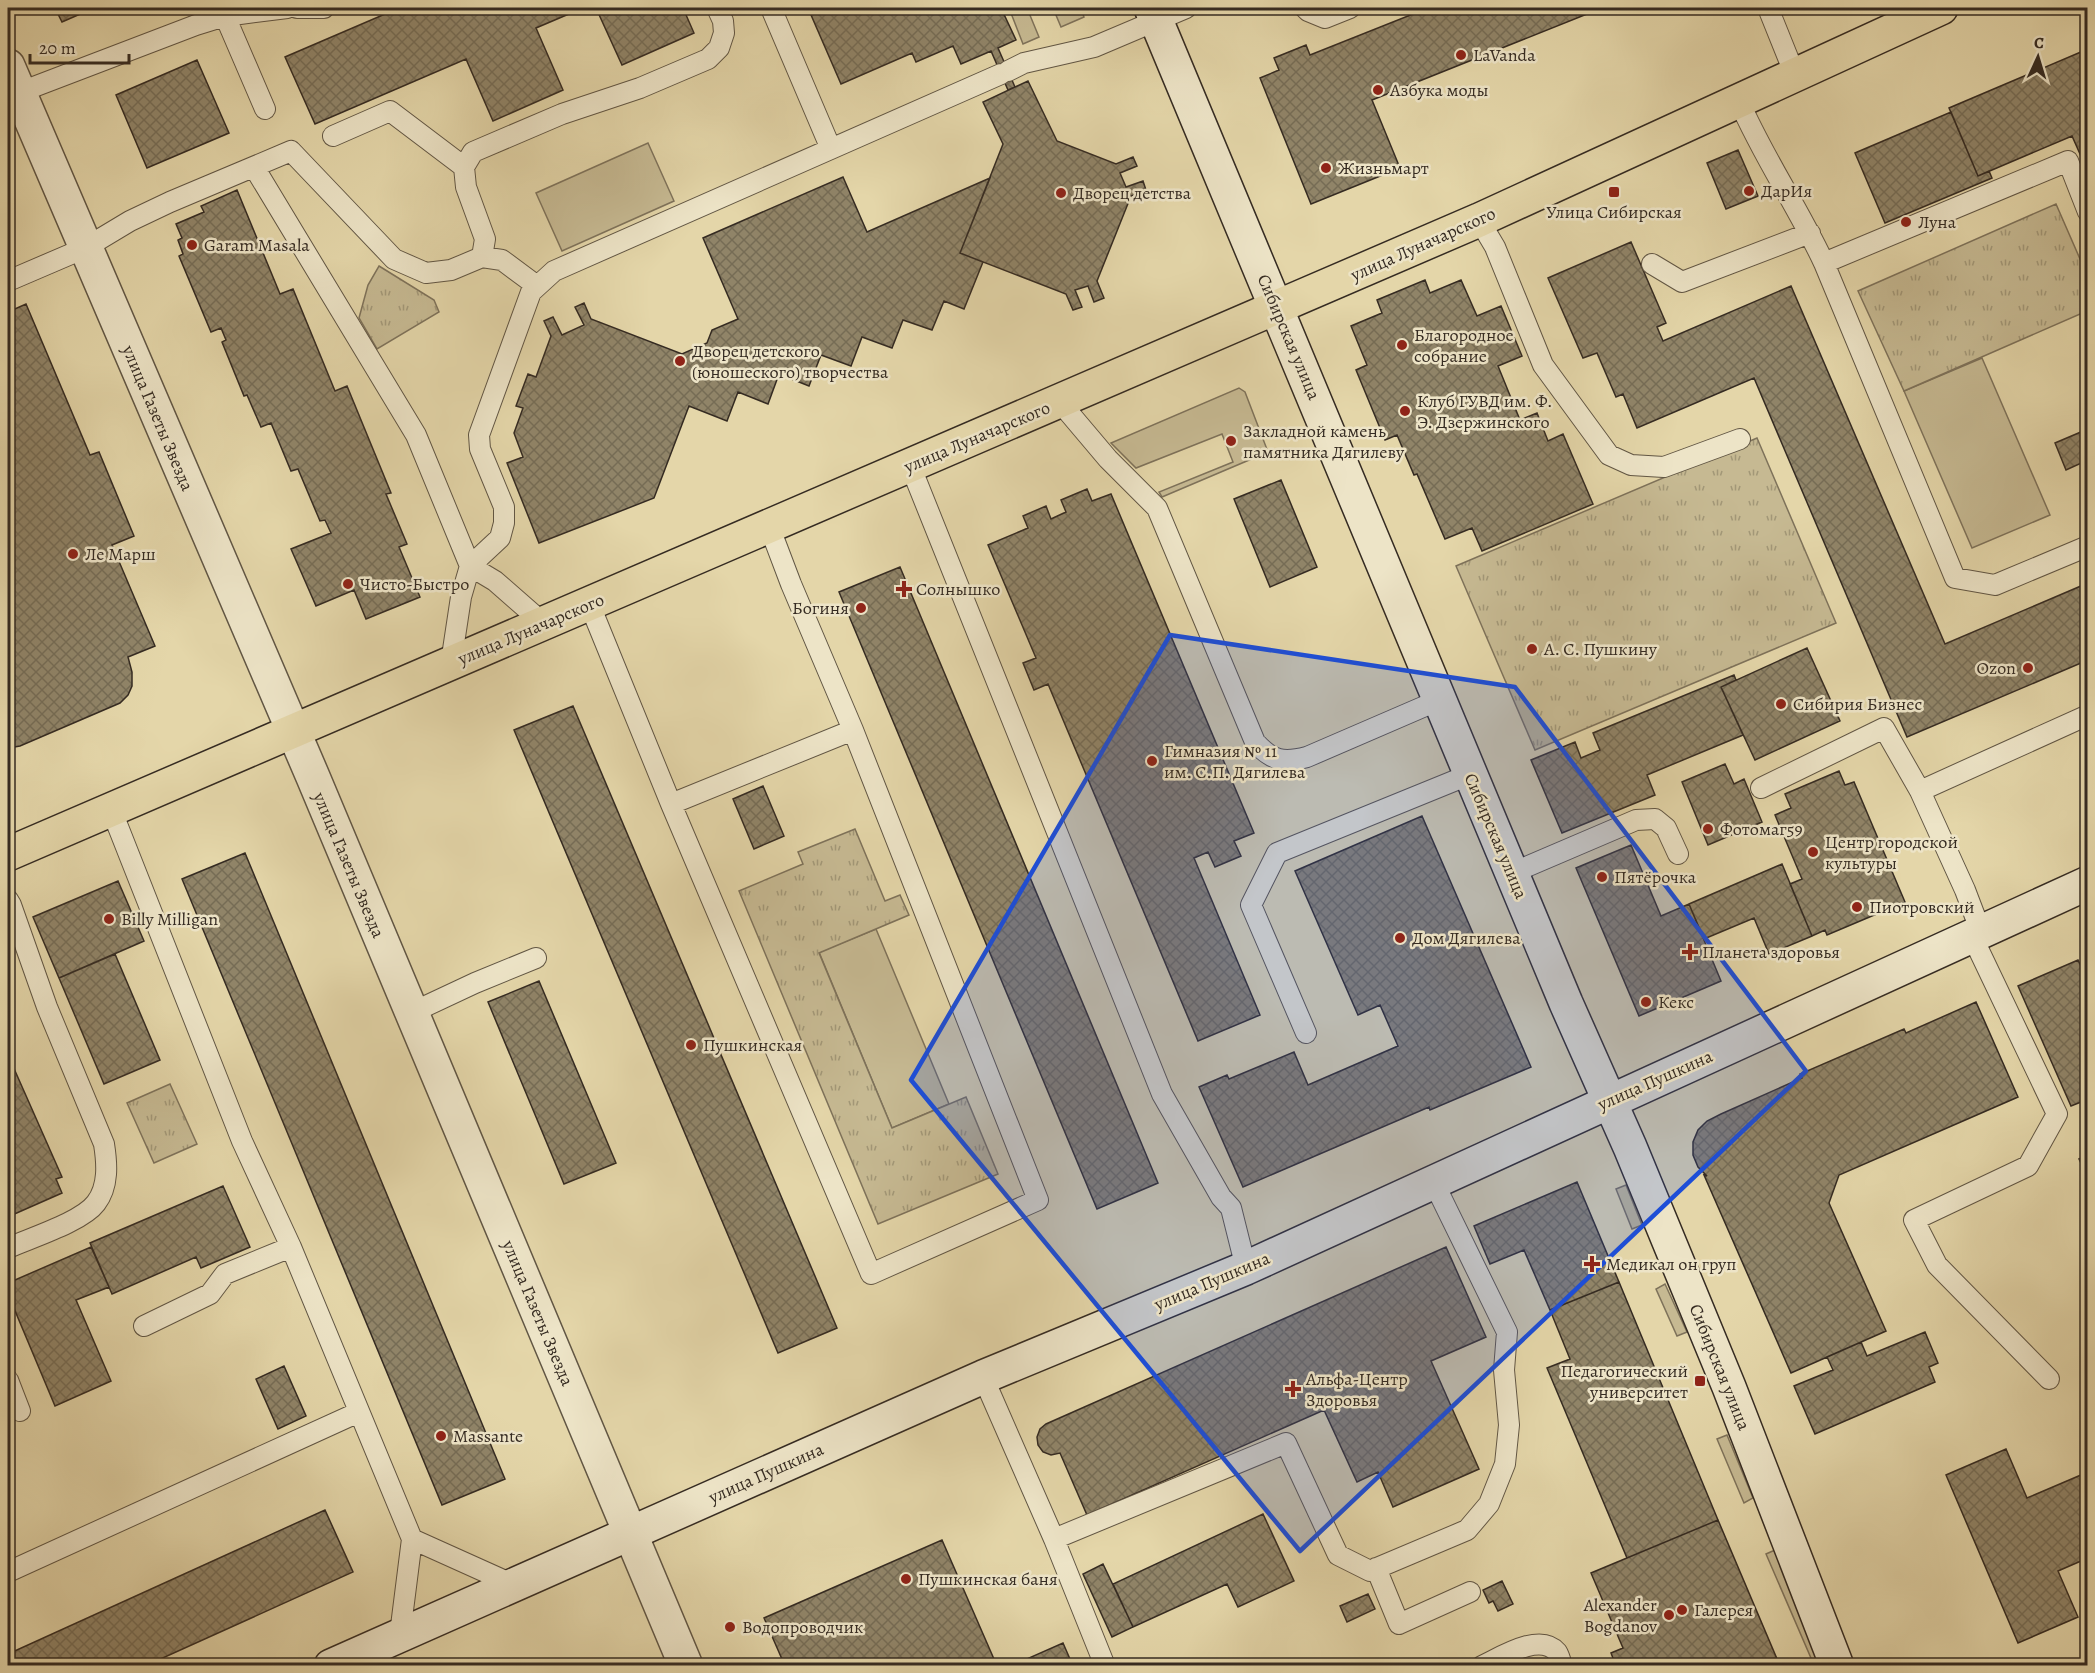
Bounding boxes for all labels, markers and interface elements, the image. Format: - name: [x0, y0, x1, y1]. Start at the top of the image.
- scale bar: [30, 27, 129, 65]
- north arrow: [2008, 27, 2068, 87]
- text: С: [2033, 32, 2045, 54]
- text: 20 m: [39, 36, 76, 60]
- place label: LaVanda: [1473, 43, 1536, 67]
- marker: LaVanda: [1454, 48, 1468, 62]
- place label: Азбука моды: [1389, 78, 1488, 102]
- marker: Азбука моды: [1371, 83, 1385, 97]
- place label: Жизньмарт: [1338, 156, 1429, 180]
- marker: Жизньмарт: [1319, 161, 1333, 175]
- place label: ДарИя: [1761, 179, 1812, 203]
- place label: Дворец детства: [1073, 181, 1192, 205]
- marker: ДарИя: [1742, 184, 1756, 198]
- marker: Улица Сибирская: [1607, 185, 1621, 199]
- marker: Дворец детства: [1054, 186, 1068, 200]
- place label: Улица Сибирская: [1546, 200, 1682, 224]
- street label: улица Луначарского: [1346, 201, 1499, 287]
- place label: Луна: [1918, 210, 1957, 234]
- marker: Луна: [1899, 215, 1913, 229]
- place label: Garam Masala: [204, 233, 310, 257]
- marker: Garam Masala: [185, 238, 199, 252]
- street label: Сибирская улица: [1252, 271, 1327, 404]
- place label: Благородное собрание: [1414, 323, 1514, 368]
- marker: Благородное собрание: [1395, 338, 1409, 352]
- place label: Дворец детского (юношеского) творчества: [692, 339, 889, 384]
- street label: улица Газеты Звезда: [116, 341, 200, 495]
- marker: Дворец детского (юношеского) творчества: [673, 354, 687, 368]
- place label: Клуб ГУВД им. Ф. Э. Дзержинского: [1417, 389, 1552, 434]
- street label: улица Луначарского: [899, 395, 1054, 479]
- marker: Клуб ГУВД им. Ф. Э. Дзержинского: [1398, 404, 1412, 418]
- place label: Закладной камень памятника Дягилеву: [1243, 419, 1405, 464]
- marker: Закладной камень памятника Дягилеву: [1224, 434, 1238, 448]
- place label: Ле Марш: [85, 542, 156, 566]
- marker: Ле Марш: [66, 547, 80, 561]
- place label: Чисто-Быстро: [360, 572, 469, 596]
- marker: Чисто-Быстро: [341, 577, 355, 591]
- place label: Солнышко: [916, 577, 1000, 601]
- marker: Солнышко: [897, 582, 911, 596]
- street label: улица Луначарского: [453, 587, 608, 671]
- place label: Богиня: [792, 596, 849, 620]
- marker: Богиня: [854, 601, 868, 615]
- place label: А. С. Пушкину: [1543, 637, 1658, 661]
- marker: А. С. Пушкину: [1525, 642, 1539, 656]
- place label: Ozon: [1976, 656, 2016, 680]
- marker: Ozon: [2021, 661, 2035, 675]
- place label: Сибирия Бизнес: [1793, 692, 1922, 716]
- marker: Сибирия Бизнес: [1774, 697, 1788, 711]
- place label: Гимназия № 11 им. С.П. Дягилева: [1164, 739, 1306, 784]
- marker: Гимназия № 11 им. С.П. Дягилева: [1145, 754, 1159, 768]
- street label: Сибирская улица: [1459, 770, 1534, 903]
- street label: улица Газеты Звезда: [307, 788, 391, 942]
- place label: Фотомаг59: [1720, 817, 1803, 841]
- marker: Фотомаг59: [1701, 822, 1715, 836]
- place label: Центр городской культуры: [1825, 830, 1958, 875]
- marker: Центр городской культуры: [1806, 845, 1820, 859]
- place label: Пятёрочка: [1614, 865, 1697, 889]
- marker: Пятёрочка: [1595, 870, 1609, 884]
- place label: Пиотровский: [1869, 895, 1975, 919]
- marker: Пиотровский: [1850, 900, 1864, 914]
- place label: Billy Milligan: [121, 907, 218, 931]
- marker: Billy Milligan: [102, 912, 116, 926]
- place label: Дом Дягилева: [1412, 926, 1521, 950]
- marker: Дом Дягилева: [1393, 931, 1407, 945]
- place label: Планета здоровья: [1702, 940, 1840, 964]
- marker: Планета здоровья: [1683, 945, 1697, 959]
- place label: Кекс: [1658, 990, 1694, 1014]
- marker: Кекс: [1639, 995, 1653, 1009]
- place label: Пушкинская: [703, 1033, 802, 1057]
- marker: Пушкинская: [684, 1038, 698, 1052]
- street label: улица Пушкина: [1593, 1044, 1717, 1116]
- street label: улица Газеты Звезда: [496, 1236, 580, 1390]
- street label: улица Пушкина: [1150, 1246, 1274, 1317]
- place label: Медикал он груп: [1606, 1252, 1736, 1276]
- marker: Медикал он груп: [1583, 1255, 1601, 1273]
- street label: Сибирская улица: [1684, 1300, 1757, 1434]
- place label: Педагогический университет: [1561, 1359, 1688, 1404]
- place label: Альфа-Центр Здоровья: [1305, 1367, 1408, 1412]
- marker: Педагогический университет: [1693, 1374, 1707, 1388]
- marker: Альфа-Центр Здоровья: [1284, 1380, 1302, 1398]
- place label: Massante: [453, 1424, 523, 1448]
- marker: Massante: [434, 1429, 448, 1443]
- street label: улица Пушкина: [704, 1437, 828, 1509]
- place label: Пушкинская баня: [918, 1567, 1058, 1591]
- marker: Пушкинская баня: [899, 1572, 913, 1586]
- place label: Alexander Bogdanov: [1583, 1593, 1658, 1638]
- place label: Галерея: [1694, 1598, 1753, 1622]
- marker: Галерея: [1675, 1603, 1689, 1617]
- marker: Alexander Bogdanov: [1662, 1608, 1676, 1622]
- place label: Водопроводчик: [742, 1615, 863, 1639]
- marker: Водопроводчик: [723, 1620, 737, 1634]

